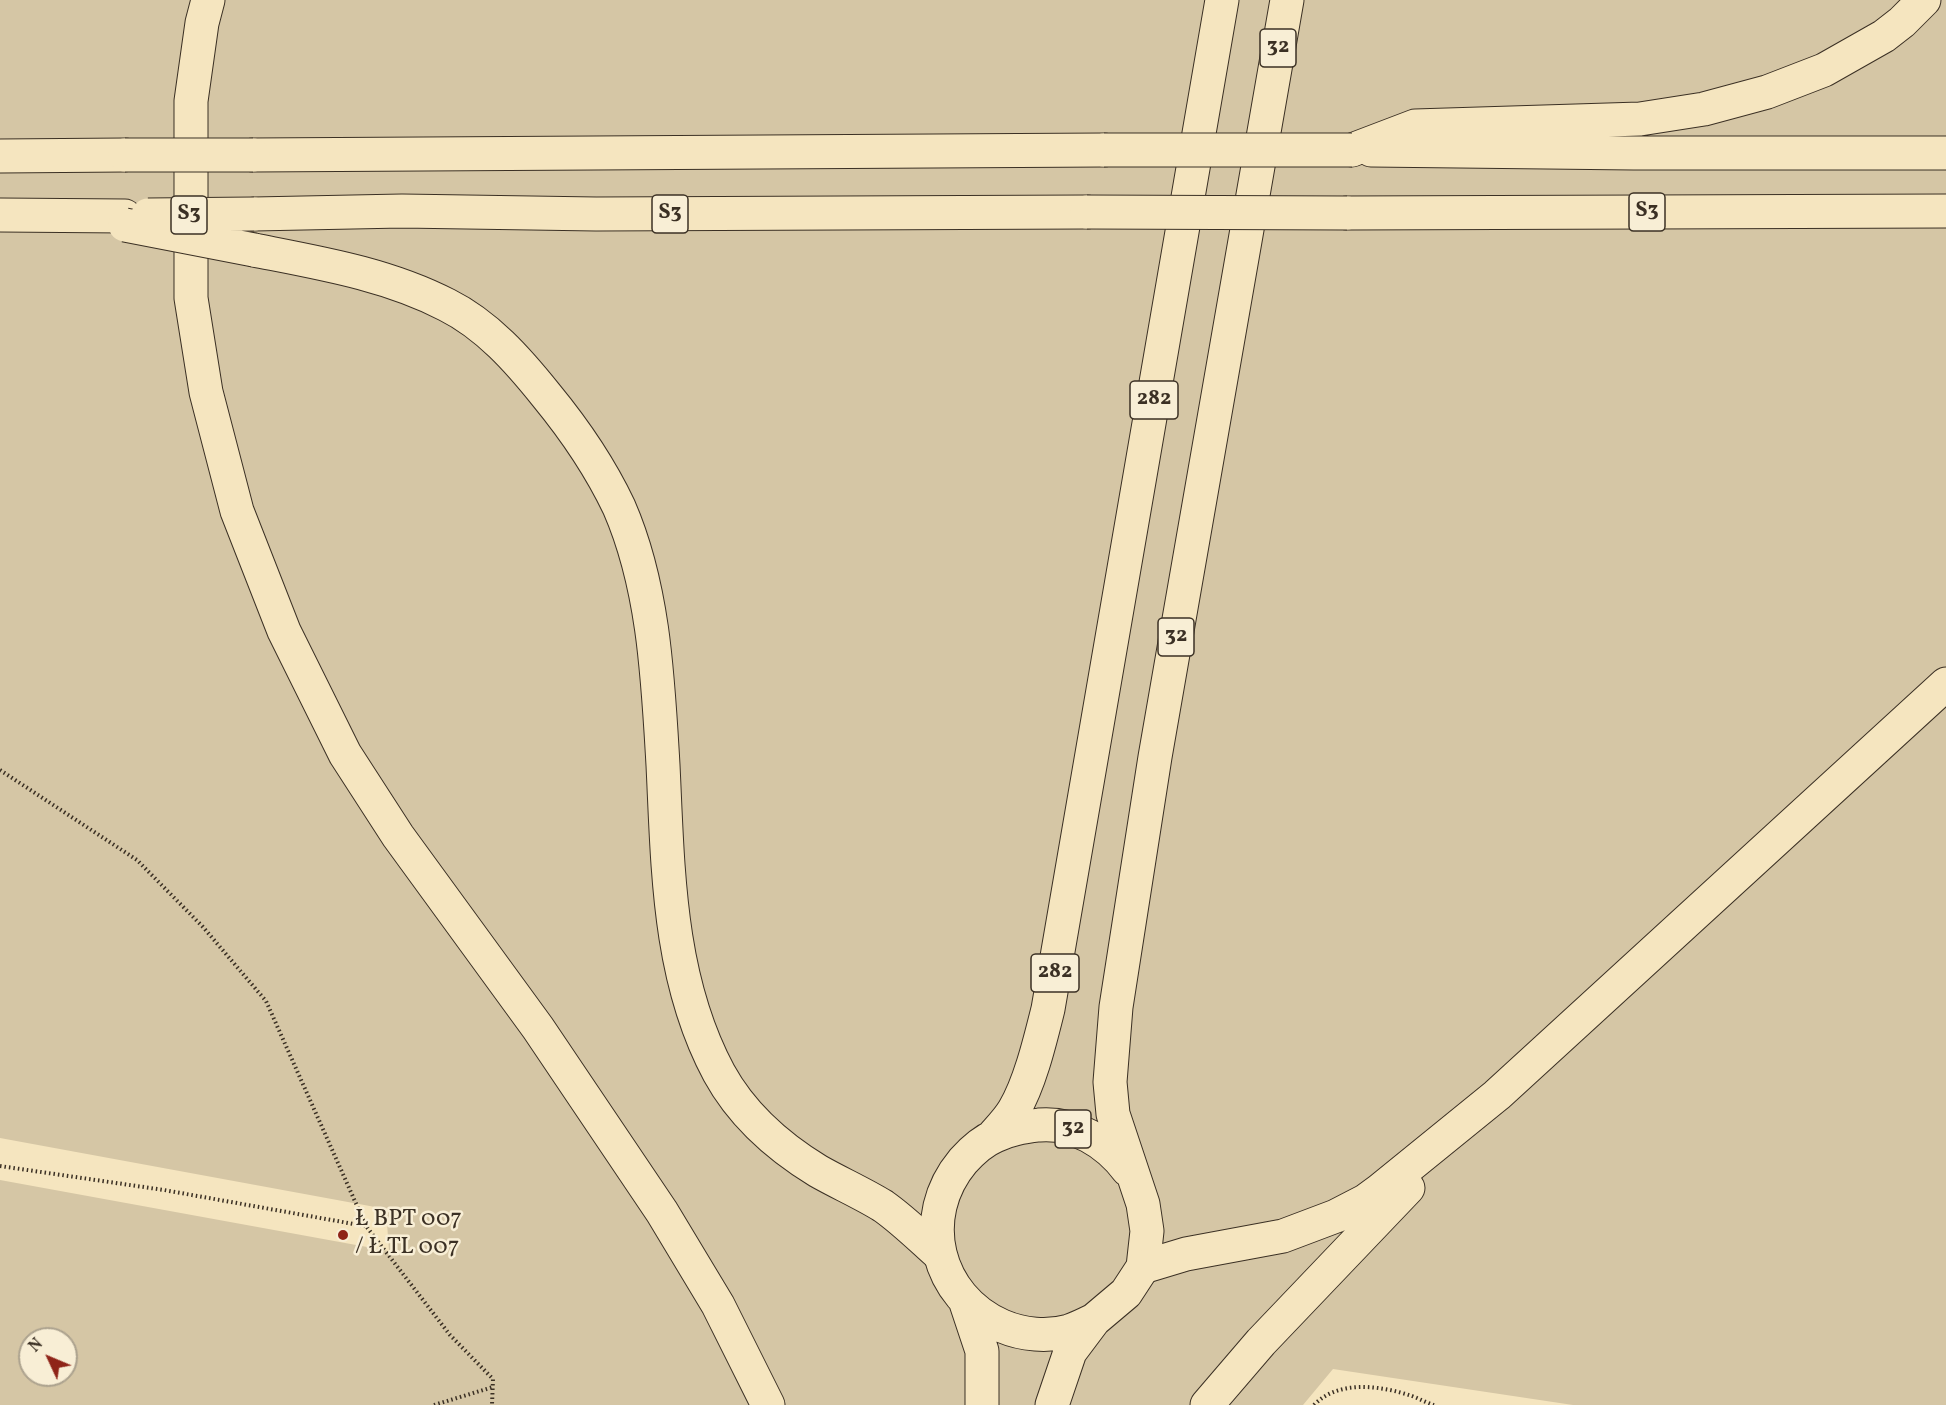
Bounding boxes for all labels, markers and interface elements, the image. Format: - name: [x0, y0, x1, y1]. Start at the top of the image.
- road number: 32: [1260, 29, 1296, 67]
- road number: S3: [1629, 193, 1665, 231]
- road number: S3: [652, 195, 688, 233]
- road number: S3: [171, 196, 207, 234]
- road number: 282: [1130, 381, 1178, 419]
- road number: 32: [1158, 618, 1194, 656]
- road number: 282: [1031, 954, 1079, 992]
- road number: 32: [1055, 1110, 1091, 1148]
- place label: Ł BPT 007 / Ł TL 007: [355, 1207, 462, 1263]
- marker: Ł BPT 007 / Ł TL 007: [336, 1228, 350, 1242]
- north arrow: [18, 1327, 78, 1387]
- text: N: [25, 1334, 48, 1358]

